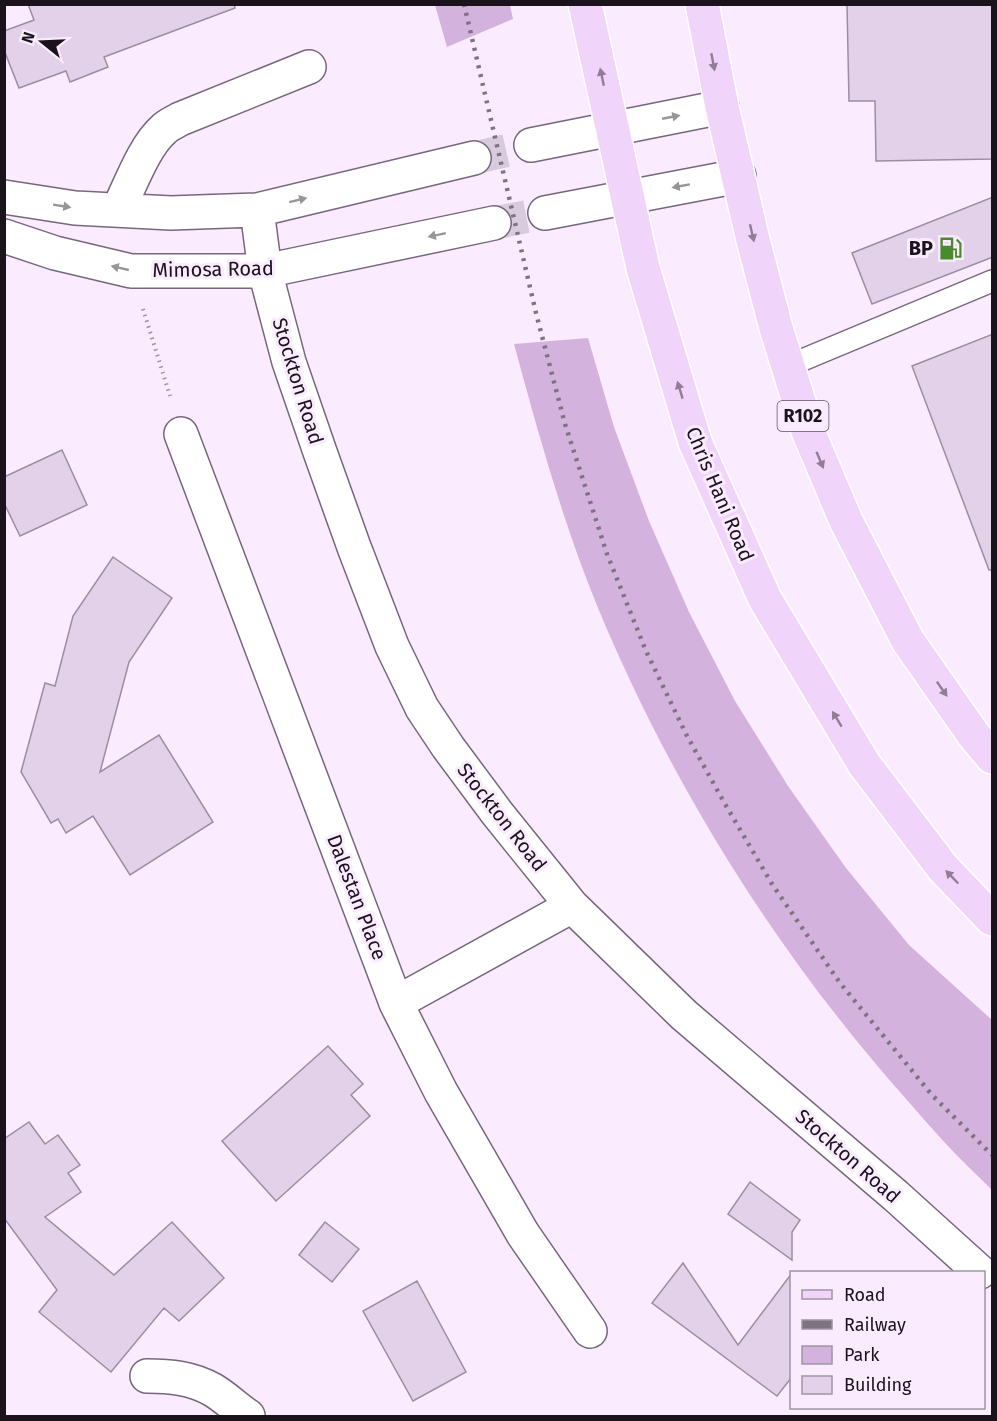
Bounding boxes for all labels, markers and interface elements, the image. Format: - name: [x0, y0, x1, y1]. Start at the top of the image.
- north arrow: [12, 12, 72, 72]
- text: N: [18, 30, 39, 45]
- one-way arrow: [709, 53, 718, 72]
- one-way arrow: [597, 68, 606, 87]
- one-way arrow: [661, 112, 680, 121]
- one-way arrow: [672, 182, 691, 191]
- one-way arrow: [289, 195, 307, 205]
- one-way arrow: [53, 201, 72, 210]
- one-way arrow: [747, 224, 757, 242]
- one-way arrow: [427, 231, 446, 240]
- fuel station icon: BP: [938, 235, 964, 261]
- place label: BP: [909, 236, 933, 260]
- street label: Mimosa Road: [152, 256, 274, 282]
- one-way arrow: [110, 263, 129, 272]
- street label: Stockton Road: [267, 315, 329, 447]
- one-way arrow: [675, 381, 684, 399]
- road number: R102: [778, 401, 828, 431]
- street label: Chris Hani Road: [681, 423, 759, 565]
- one-way arrow: [815, 451, 825, 469]
- one-way arrow: [936, 681, 948, 697]
- one-way arrow: [832, 711, 843, 727]
- street label: Stockton Road: [452, 758, 552, 876]
- street label: Dalestan Place: [322, 831, 392, 963]
- one-way arrow: [945, 870, 959, 884]
- street label: Stockton Road: [791, 1104, 905, 1208]
- legend: [790, 1271, 985, 1409]
- text: Road: [844, 1284, 886, 1306]
- text: Railway: [844, 1314, 906, 1336]
- text: Park: [844, 1344, 880, 1366]
- text: Building: [844, 1374, 912, 1396]

